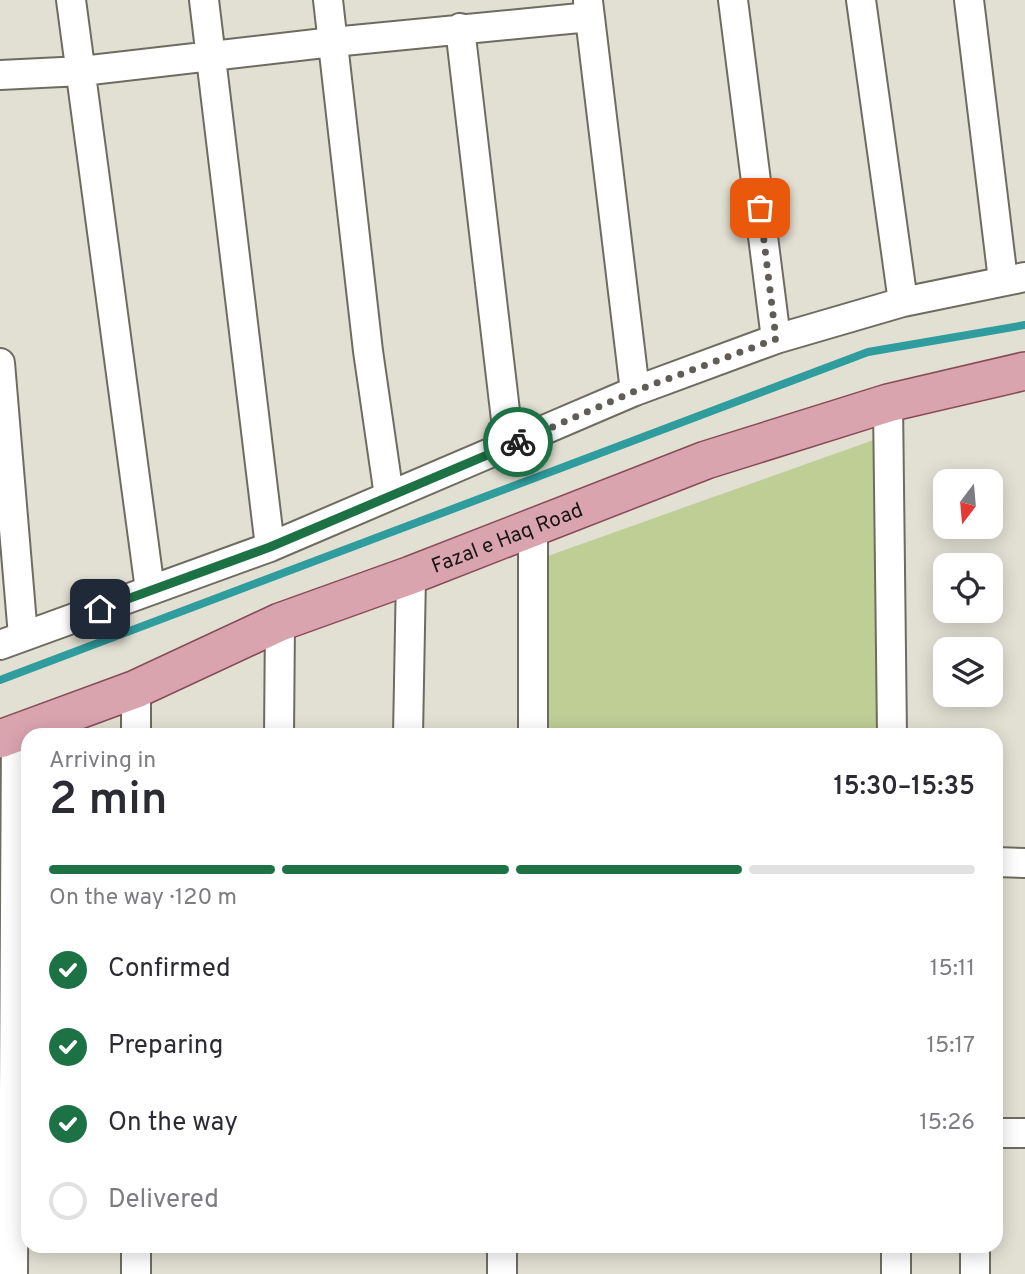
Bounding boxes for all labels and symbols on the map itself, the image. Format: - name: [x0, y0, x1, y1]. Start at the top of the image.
- pin: [730, 178, 790, 238]
- courier: [483, 407, 553, 477]
- north arrow: [933, 469, 1003, 539]
- street label: Fazal e Haq Road: [428, 497, 587, 581]
- pin: [70, 579, 130, 639]

